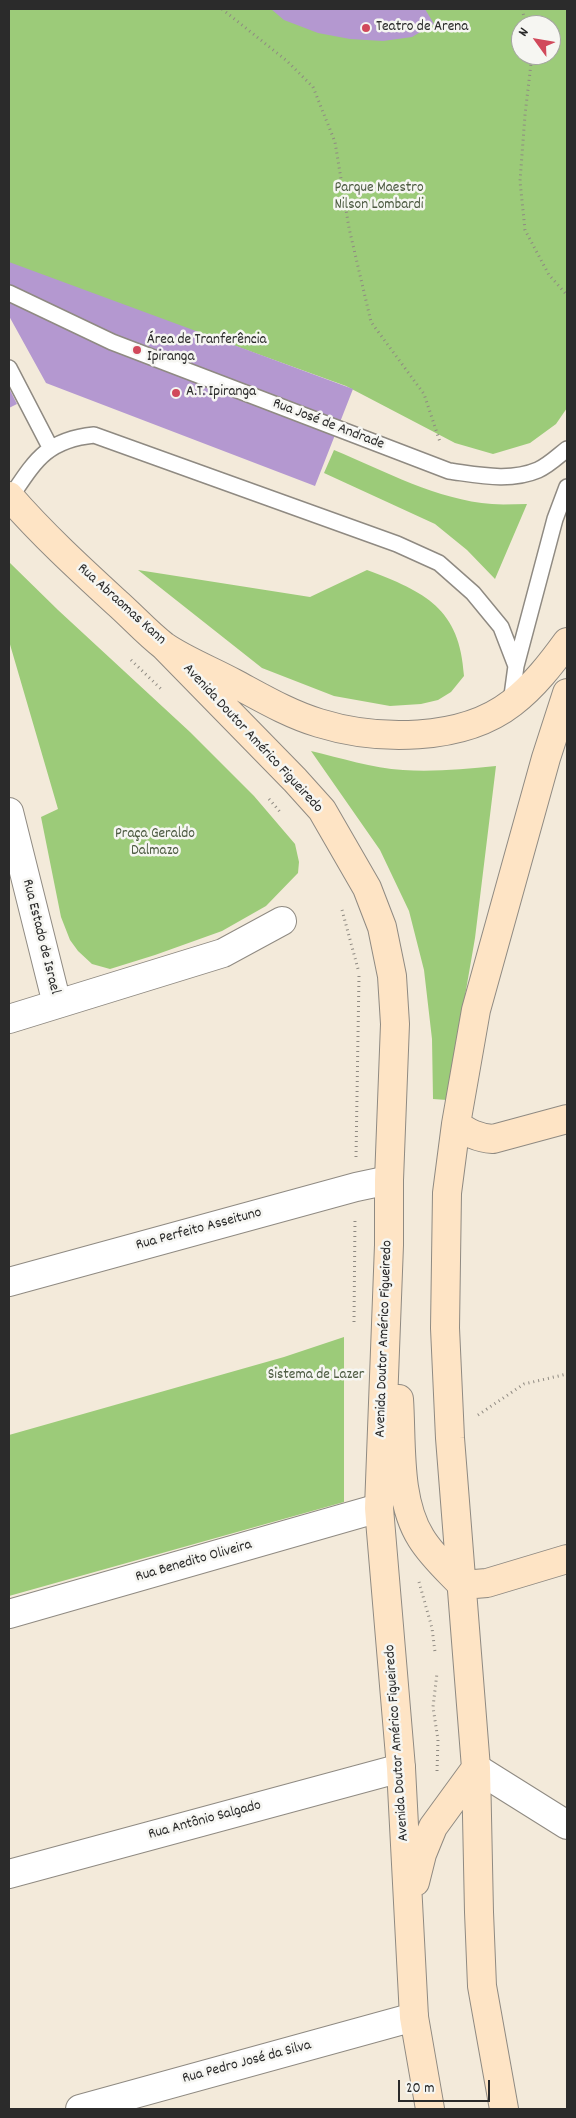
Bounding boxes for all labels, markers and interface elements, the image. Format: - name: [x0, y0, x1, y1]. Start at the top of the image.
- north arrow: [511, 15, 561, 65]
- place label: Teatro de Arena: [376, 19, 468, 37]
- marker: Teatro de Arena: [360, 22, 372, 34]
- text: N: [514, 24, 534, 41]
- park label: Parque Maestro Nilson Lombardi: [334, 180, 424, 215]
- place label: Área de Tranferência Ipiranga: [147, 332, 267, 367]
- marker: Área de Tranferência Ipiranga: [131, 344, 143, 356]
- place label: A.T. Ipiranga: [186, 384, 256, 402]
- marker: A.T. Ipiranga: [170, 387, 182, 399]
- street label: Rua José de Andrade: [270, 395, 386, 455]
- street label: Rua Abraomas Kann: [73, 560, 169, 650]
- street label: Avenida Doutor Américo Figueiredo: [178, 661, 326, 817]
- park label: Praça Geraldo Dalmazo: [115, 826, 195, 861]
- street label: Rua Estado de Israel: [17, 878, 63, 996]
- street label: Rua Perfeito Asseituno: [134, 1205, 264, 1255]
- street label: Avenida Doutor Américo Figueiredo: [373, 1240, 397, 1438]
- park label: Sistema de Lazer: [268, 1367, 364, 1385]
- street label: Rua Benedito Oliveira: [134, 1537, 254, 1587]
- street label: Avenida Doutor Américo Figueiredo: [382, 1644, 414, 1842]
- street label: Rua Antônio Salgado: [147, 1797, 263, 1845]
- street label: Rua Pedro José da Silva: [181, 2037, 313, 2089]
- scale bar: [401, 2070, 494, 2102]
- text: 20 m: [406, 2078, 434, 2100]

